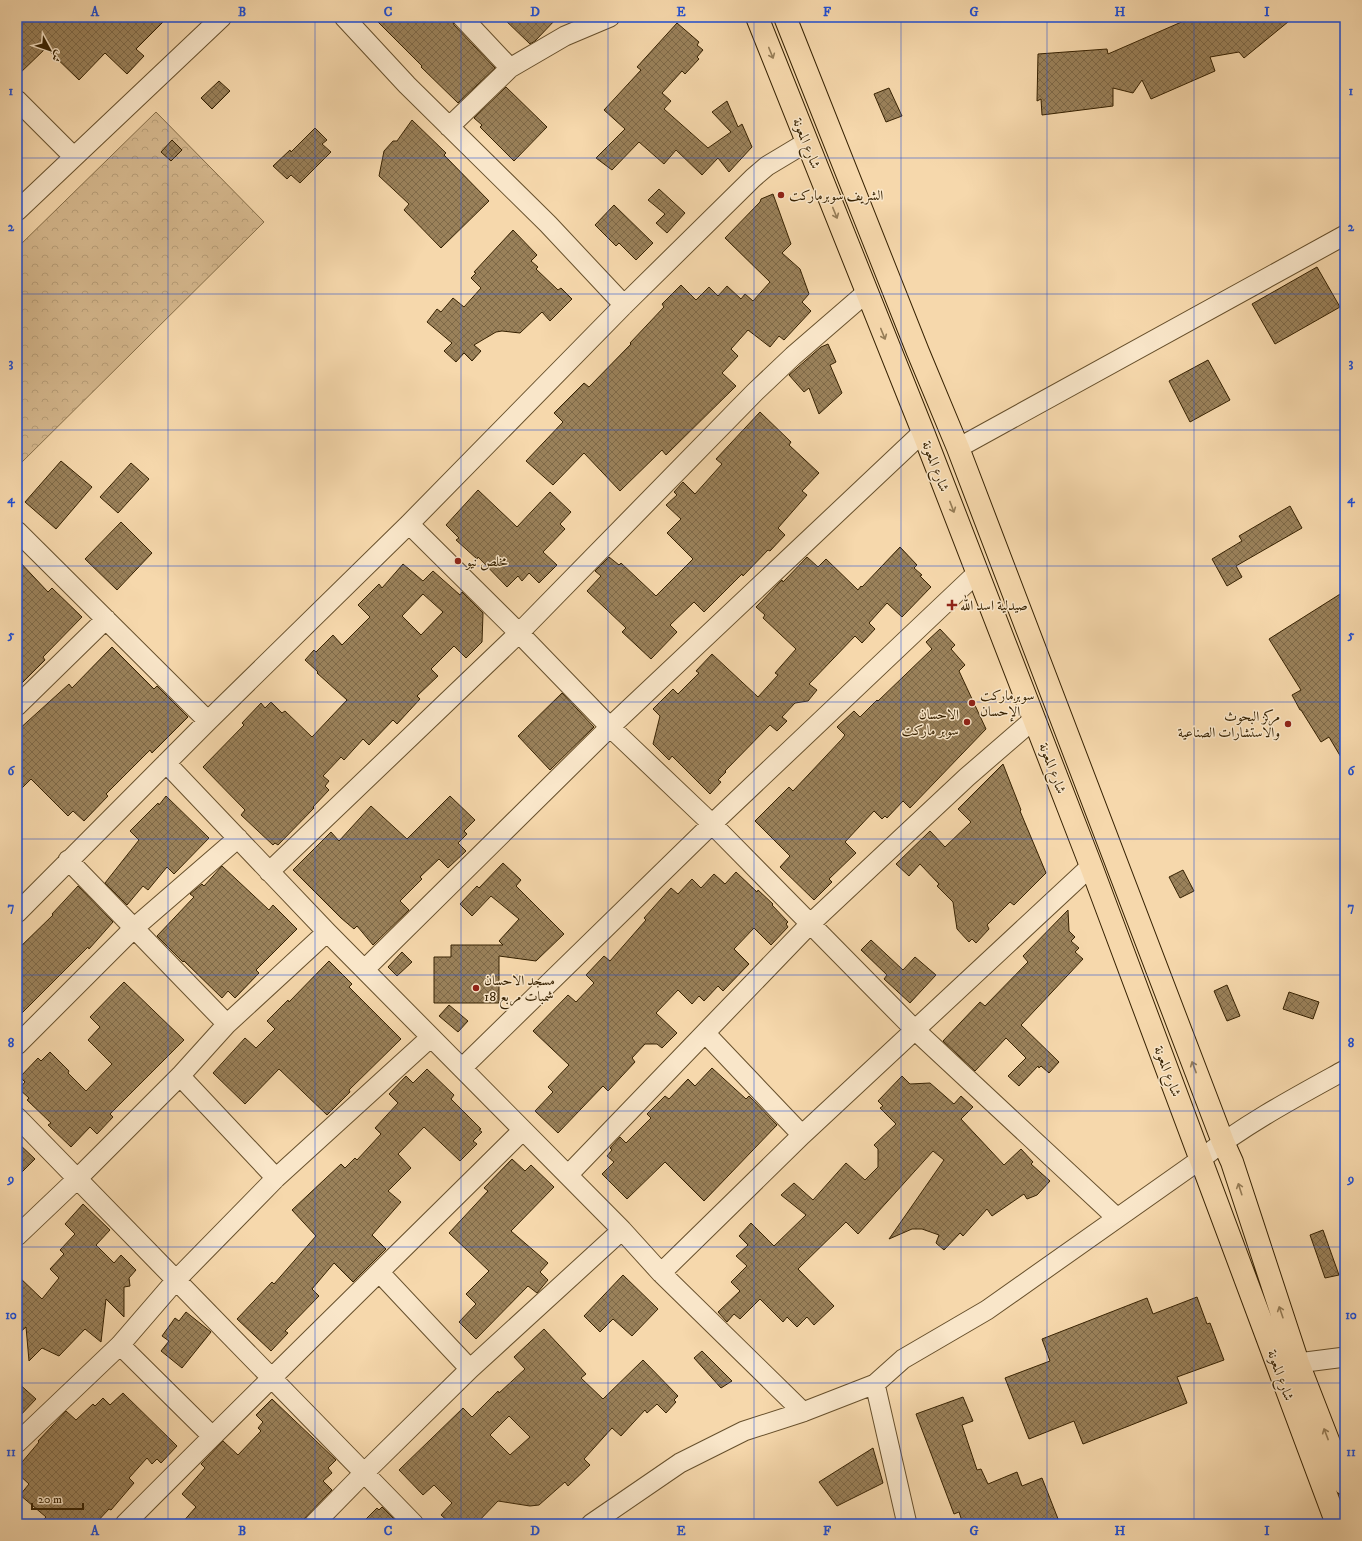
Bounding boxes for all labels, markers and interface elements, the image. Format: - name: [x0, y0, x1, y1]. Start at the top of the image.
- text: A: [90, 4, 100, 20]
- text: B: [238, 4, 246, 20]
- text: C: [384, 4, 393, 20]
- text: D: [530, 4, 540, 20]
- text: E: [676, 4, 686, 20]
- text: F: [823, 4, 832, 20]
- text: G: [969, 4, 979, 20]
- text: H: [1115, 4, 1126, 20]
- text: I: [1264, 4, 1270, 20]
- north arrow: [30, 30, 70, 70]
- text: ش: [48, 47, 66, 65]
- one-way arrow: [768, 47, 775, 59]
- text: 1: [9, 83, 14, 99]
- text: 1: [1349, 83, 1354, 99]
- street label: شارع المعونة: [786, 115, 824, 172]
- place label: الشريف سوبرماركت: [789, 187, 883, 205]
- marker: الشريف سوبرماركت: [776, 190, 786, 200]
- one-way arrow: [831, 206, 839, 218]
- text: 2: [8, 219, 15, 235]
- text: 2: [1348, 219, 1355, 235]
- one-way arrow: [880, 327, 888, 339]
- text: 3: [9, 355, 14, 371]
- text: 3: [1349, 355, 1354, 371]
- street label: شارع المعونة: [915, 438, 953, 495]
- text: 4: [6, 491, 15, 508]
- text: 4: [1346, 491, 1355, 508]
- one-way arrow: [948, 500, 956, 512]
- place label: مخلص نيو: [464, 553, 508, 571]
- marker: مخلص نيو: [453, 556, 463, 566]
- place label: صيدلية اسد الله: [960, 594, 1028, 615]
- marker: صيدلية اسد الله: [947, 600, 957, 610]
- text: 5: [7, 627, 15, 643]
- text: 5: [1347, 627, 1355, 643]
- place label: سوبرماركت الإحسان: [980, 687, 1034, 722]
- marker: سوبرماركت الإحسان: [967, 698, 977, 708]
- place label: الاحسان سوبر ماركت: [902, 706, 959, 740]
- place label: مركز البحوث والاستشارات الصناعية: [1178, 708, 1280, 742]
- marker: الاحسان سوبر ماركت: [962, 717, 972, 727]
- marker: مركز البحوث والاستشارات الصناعية: [1283, 719, 1293, 729]
- street label: شارع المعونة: [1032, 740, 1070, 797]
- text: 6: [8, 763, 16, 779]
- text: 6: [1348, 763, 1356, 779]
- text: 7: [8, 899, 15, 915]
- text: 7: [1348, 899, 1355, 915]
- place label: مسجد الاحسان شمبات مربع 18: [484, 972, 555, 1010]
- marker: مسجد الاحسان شمبات مربع 18: [471, 983, 481, 993]
- text: 8: [8, 1035, 15, 1051]
- text: 8: [1348, 1035, 1355, 1051]
- street label: شارع المعونة: [1147, 1043, 1185, 1100]
- one-way arrow: [1190, 1062, 1198, 1074]
- text: 9: [7, 1171, 14, 1187]
- text: 9: [1347, 1171, 1354, 1187]
- one-way arrow: [1236, 1183, 1244, 1195]
- one-way arrow: [1277, 1306, 1284, 1319]
- text: 10: [5, 1307, 17, 1323]
- text: 10: [1345, 1307, 1357, 1323]
- street label: شارع المعونة: [1261, 1347, 1298, 1404]
- one-way arrow: [1321, 1429, 1329, 1441]
- text: 11: [6, 1444, 16, 1460]
- text: 11: [1346, 1444, 1356, 1460]
- scale bar: [32, 1485, 83, 1511]
- text: 20 m: [38, 1492, 62, 1507]
- text: A: [90, 1523, 100, 1539]
- text: B: [238, 1523, 246, 1539]
- text: C: [384, 1523, 393, 1539]
- text: D: [530, 1523, 540, 1539]
- text: E: [676, 1523, 686, 1539]
- text: F: [823, 1523, 832, 1539]
- text: G: [969, 1523, 979, 1539]
- text: H: [1115, 1523, 1126, 1539]
- text: I: [1264, 1523, 1270, 1539]

